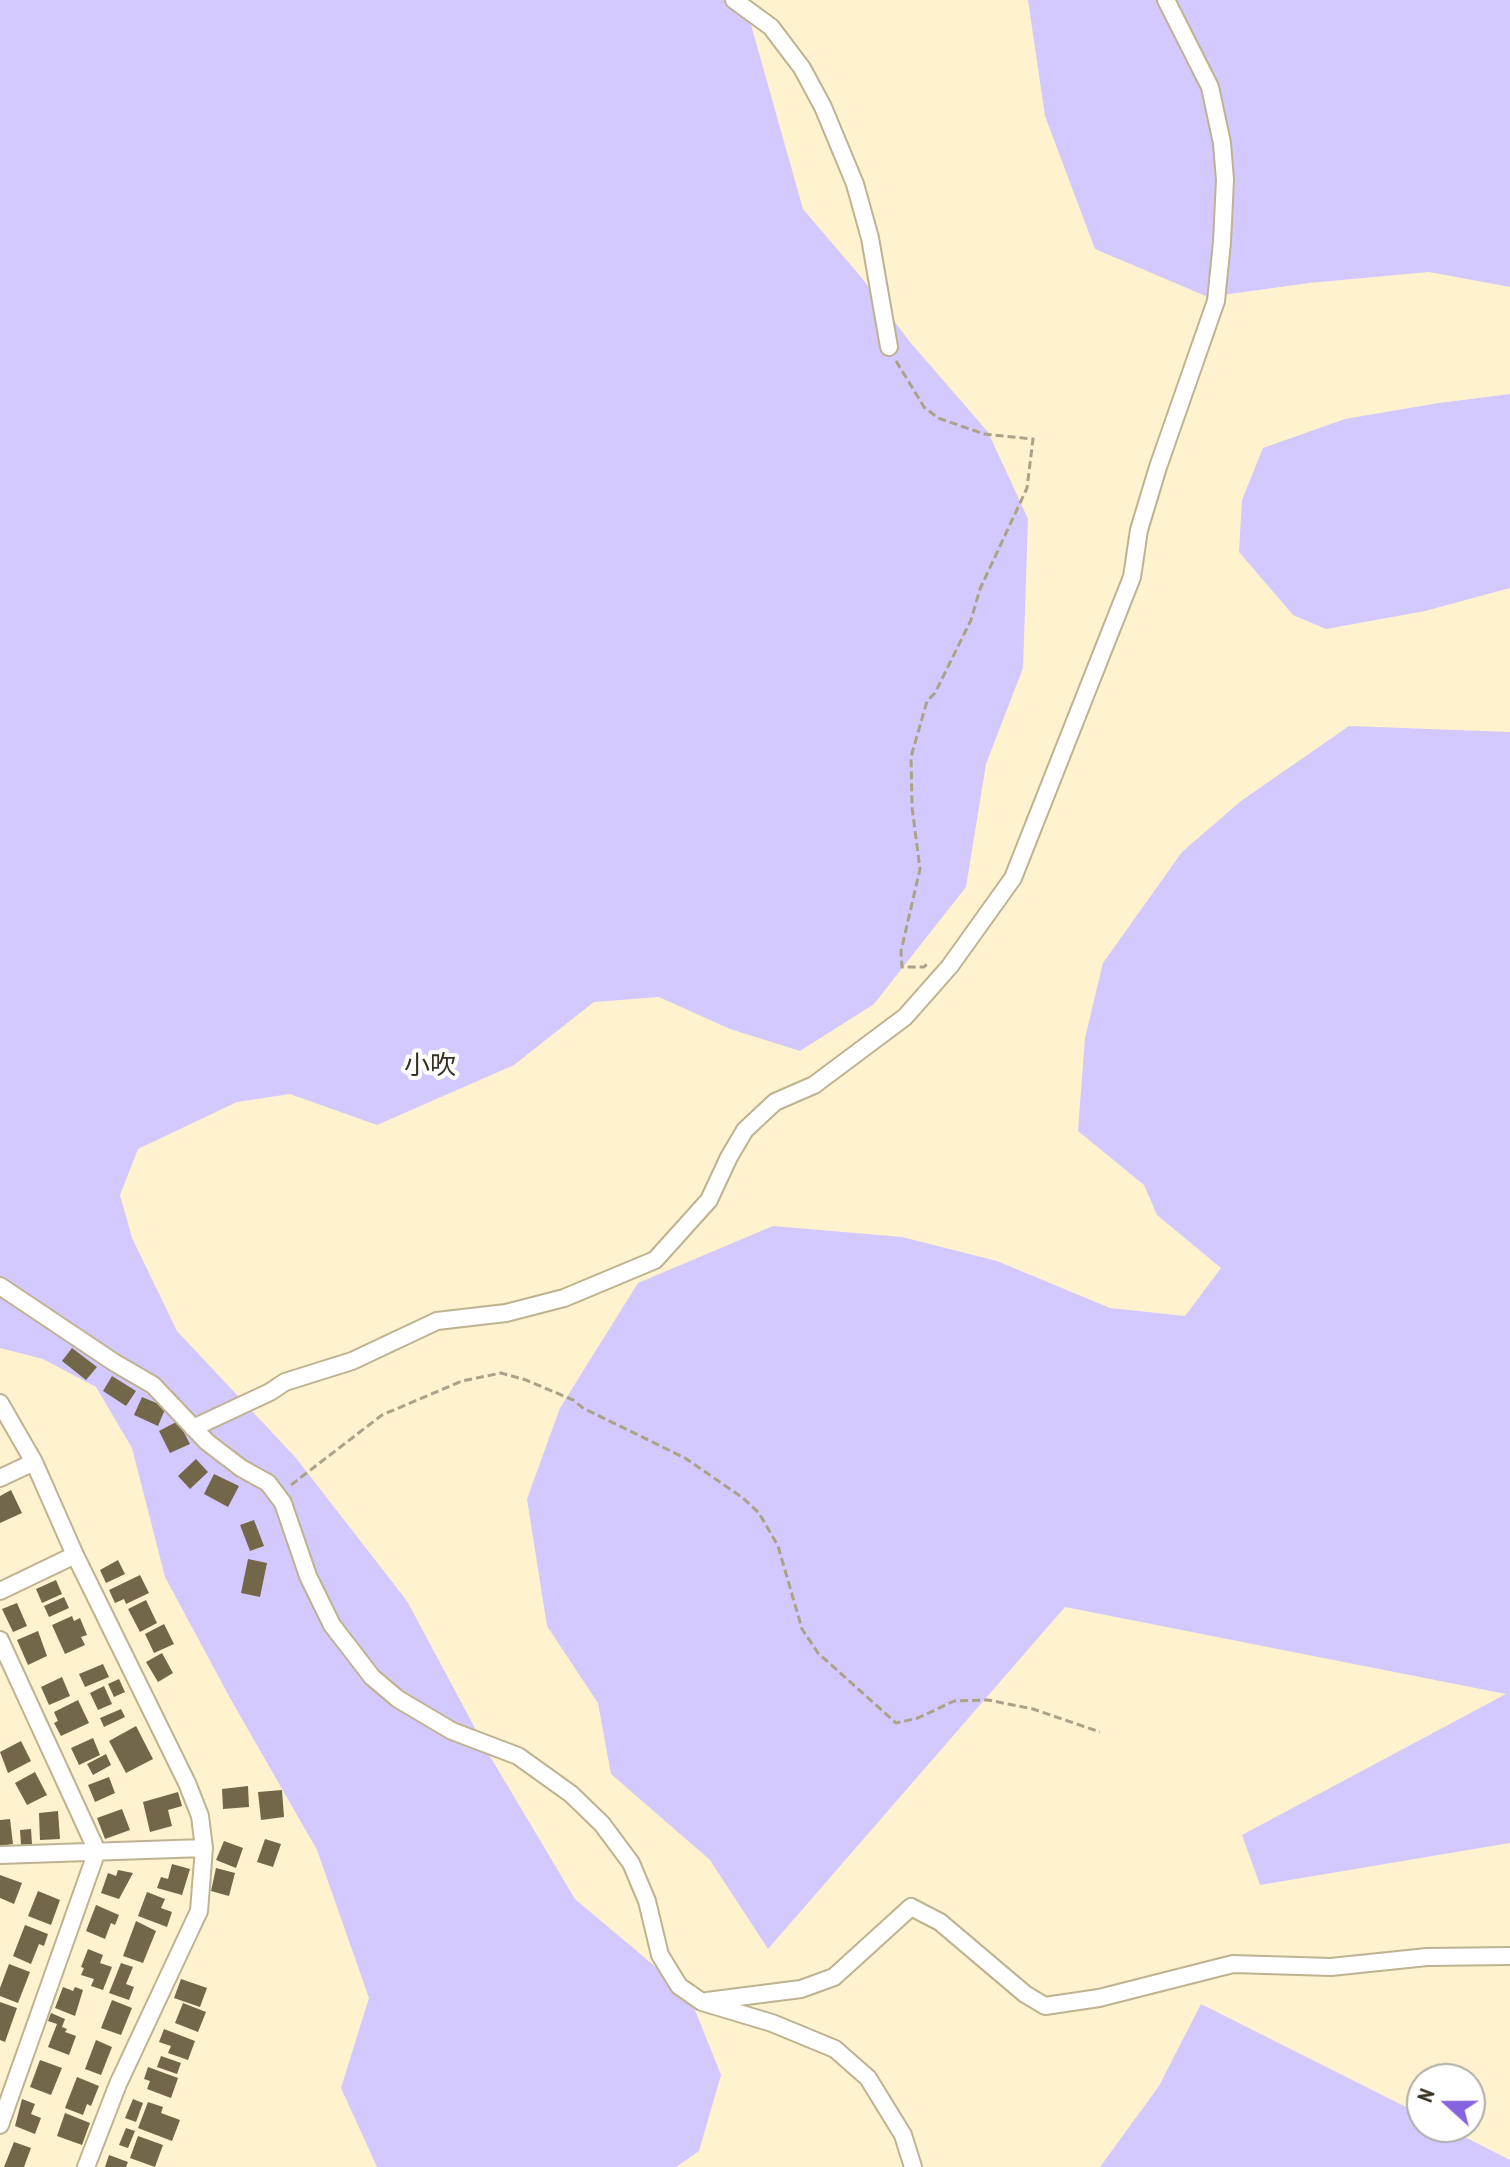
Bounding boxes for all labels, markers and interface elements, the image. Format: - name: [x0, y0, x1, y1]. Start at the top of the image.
- district label: 小吹: [404, 1051, 456, 1083]
- north arrow: [1406, 2063, 1486, 2143]
- text: N: [1410, 2085, 1441, 2106]

